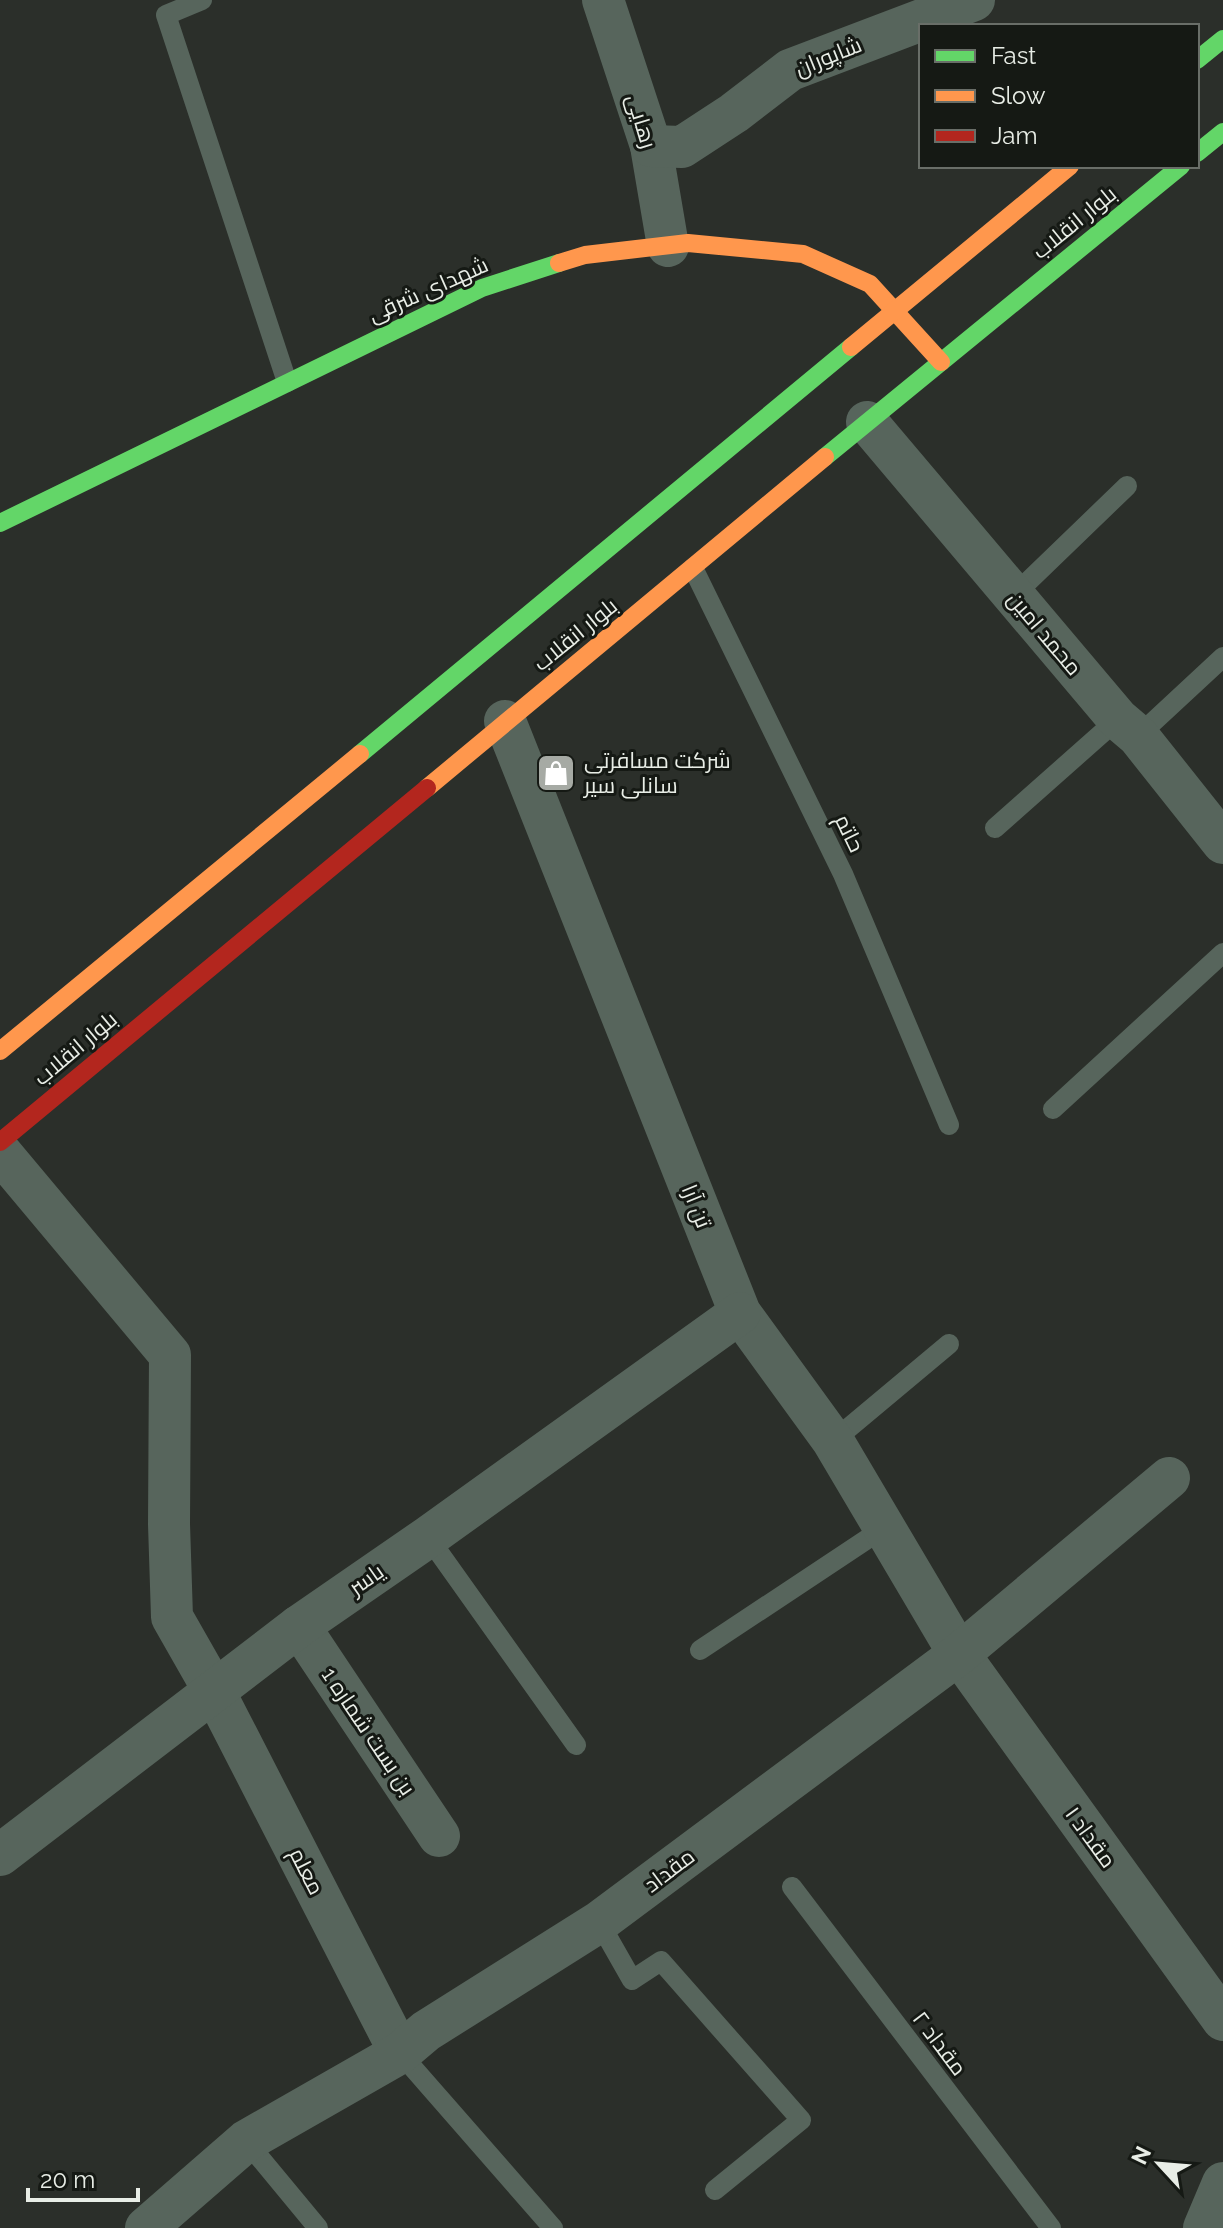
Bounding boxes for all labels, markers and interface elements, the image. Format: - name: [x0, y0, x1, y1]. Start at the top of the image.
- legend: [919, 24, 1199, 168]
- street label: شاپوران: [791, 31, 866, 83]
- text: Fast: [991, 41, 1036, 70]
- text: Slow: [991, 81, 1046, 110]
- street label: رهایی: [621, 91, 662, 151]
- text: Jam: [991, 121, 1037, 150]
- street label: بلوار انقلاب: [1027, 180, 1121, 264]
- street label: شهدای شرقی: [364, 251, 492, 328]
- street label: محمد امین: [1002, 586, 1088, 681]
- street label: بلوار انقلاب: [528, 592, 622, 676]
- place label: شرکت مسافرتی سانلی سیر: [582, 747, 731, 799]
- shop icon: شرکت مسافرتی سانلی سیر: [535, 752, 577, 794]
- street label: حاتم: [827, 810, 870, 858]
- street label: بلوار انقلاب: [28, 1006, 122, 1090]
- street label: تن آرا: [676, 1181, 717, 1232]
- street label: یاسر: [342, 1558, 389, 1601]
- street label: بن بست شماره 1: [316, 1662, 421, 1800]
- street label: مقداد ۱: [1060, 1801, 1122, 1873]
- street label: معلم: [282, 1843, 330, 1900]
- street label: مقداد: [639, 1843, 699, 1897]
- street label: مقداد ۲: [907, 2006, 973, 2080]
- north arrow: [1119, 2124, 1199, 2204]
- text: N: [1126, 2142, 1156, 2168]
- scale bar: [28, 2152, 138, 2202]
- text: 20 m: [40, 2165, 95, 2194]

